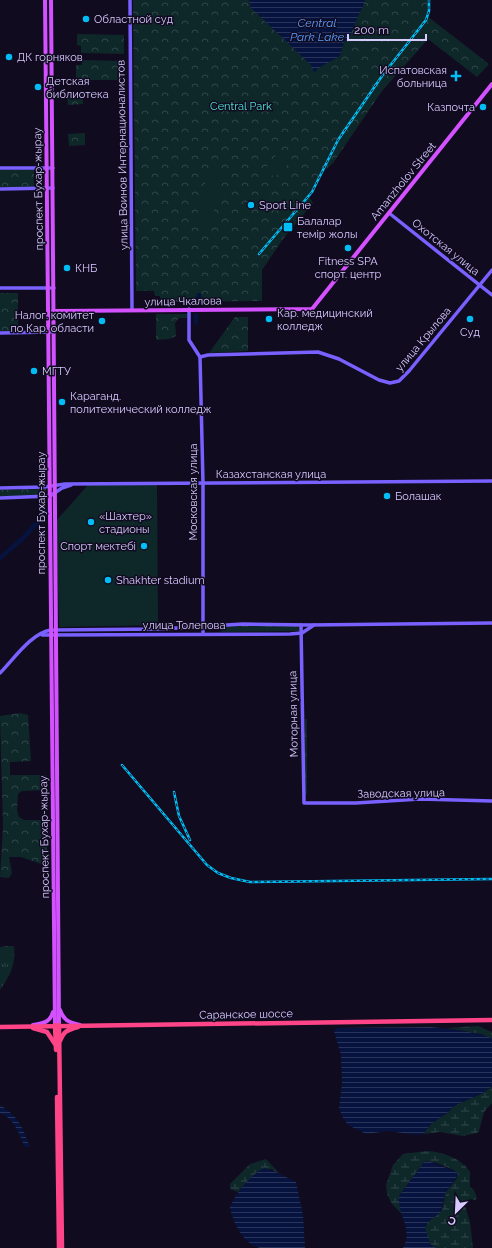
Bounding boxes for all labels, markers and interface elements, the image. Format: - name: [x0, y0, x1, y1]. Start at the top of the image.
- place label: Областной суд: [94, 13, 174, 26]
- marker: Областной суд: [81, 14, 91, 24]
- water label: Central Park Lake: [290, 16, 345, 44]
- scale bar: [348, 16, 426, 42]
- text: 200 m: [354, 23, 389, 37]
- place label: ДК горняков: [17, 51, 83, 64]
- marker: ДК горняков: [4, 52, 14, 62]
- street label: улица Воинов Интернационалистов: [114, 60, 131, 250]
- place label: Испатовская больница: [379, 64, 447, 90]
- marker: Испатовская больница: [450, 70, 462, 82]
- place label: Детская библиотека: [46, 75, 109, 101]
- marker: Детская библиотека: [33, 82, 43, 92]
- park label: Central Park: [210, 100, 272, 113]
- place label: Казпочта: [427, 101, 475, 114]
- marker: Казпочта: [478, 102, 488, 112]
- street label: проспект Бухар-жырау: [31, 127, 46, 250]
- street label: Amanzholov Street: [368, 139, 439, 223]
- place label: Sport Line: [259, 199, 312, 212]
- marker: Sport Line: [246, 200, 256, 210]
- place label: Балалар темір жолы: [297, 215, 357, 241]
- street label: Охотская улица: [409, 216, 482, 278]
- marker: Балалар темір жолы: [282, 221, 294, 233]
- marker: Fitness SPA спорт. центр: [343, 243, 353, 253]
- place label: Fitness SPA спорт. центр: [315, 255, 381, 281]
- place label: КНБ: [75, 262, 97, 275]
- marker: КНБ: [62, 263, 72, 273]
- street label: улица Чкалова: [144, 294, 222, 309]
- street label: улица Крылова: [393, 305, 454, 374]
- place label: Кар. медицинский колледж: [277, 307, 373, 333]
- place label: Налог. комитет по Кар. области: [10, 309, 95, 335]
- marker: Кар. медицинский колледж: [264, 314, 274, 324]
- marker: Суд: [465, 314, 475, 324]
- marker: Налог. комитет по Кар. области: [97, 316, 107, 326]
- place label: Суд: [460, 326, 481, 339]
- place label: МГТУ: [42, 365, 71, 378]
- marker: МГТУ: [29, 366, 39, 376]
- place label: Караганд. политехнический колледж: [70, 390, 212, 416]
- marker: Караганд. политехнический колледж: [57, 397, 67, 407]
- street label: Московская улица: [187, 443, 200, 541]
- street label: проспект Бухар-жырау: [35, 452, 48, 574]
- street label: Казахстанская улица: [216, 468, 326, 481]
- place label: Болашак: [395, 490, 442, 503]
- marker: Болашак: [382, 491, 392, 501]
- place label: «Шахтер» стадионы: [99, 510, 152, 536]
- marker: «Шахтер» стадионы: [86, 517, 96, 527]
- place label: Спорт мектебі: [60, 540, 136, 553]
- marker: Спорт мектебі: [139, 541, 149, 551]
- place label: Shakhter stadium: [116, 574, 205, 587]
- marker: Shakhter stadium: [103, 575, 113, 585]
- street label: улица Толепова: [142, 619, 226, 632]
- street label: Моторная улица: [286, 671, 301, 757]
- street label: проспект Бухар-жырау: [37, 775, 52, 898]
- street label: Заводская улица: [357, 786, 445, 801]
- street label: Саранское шоссе: [199, 1007, 294, 1022]
- north arrow: [436, 1192, 476, 1232]
- text: С: [446, 1213, 458, 1228]

